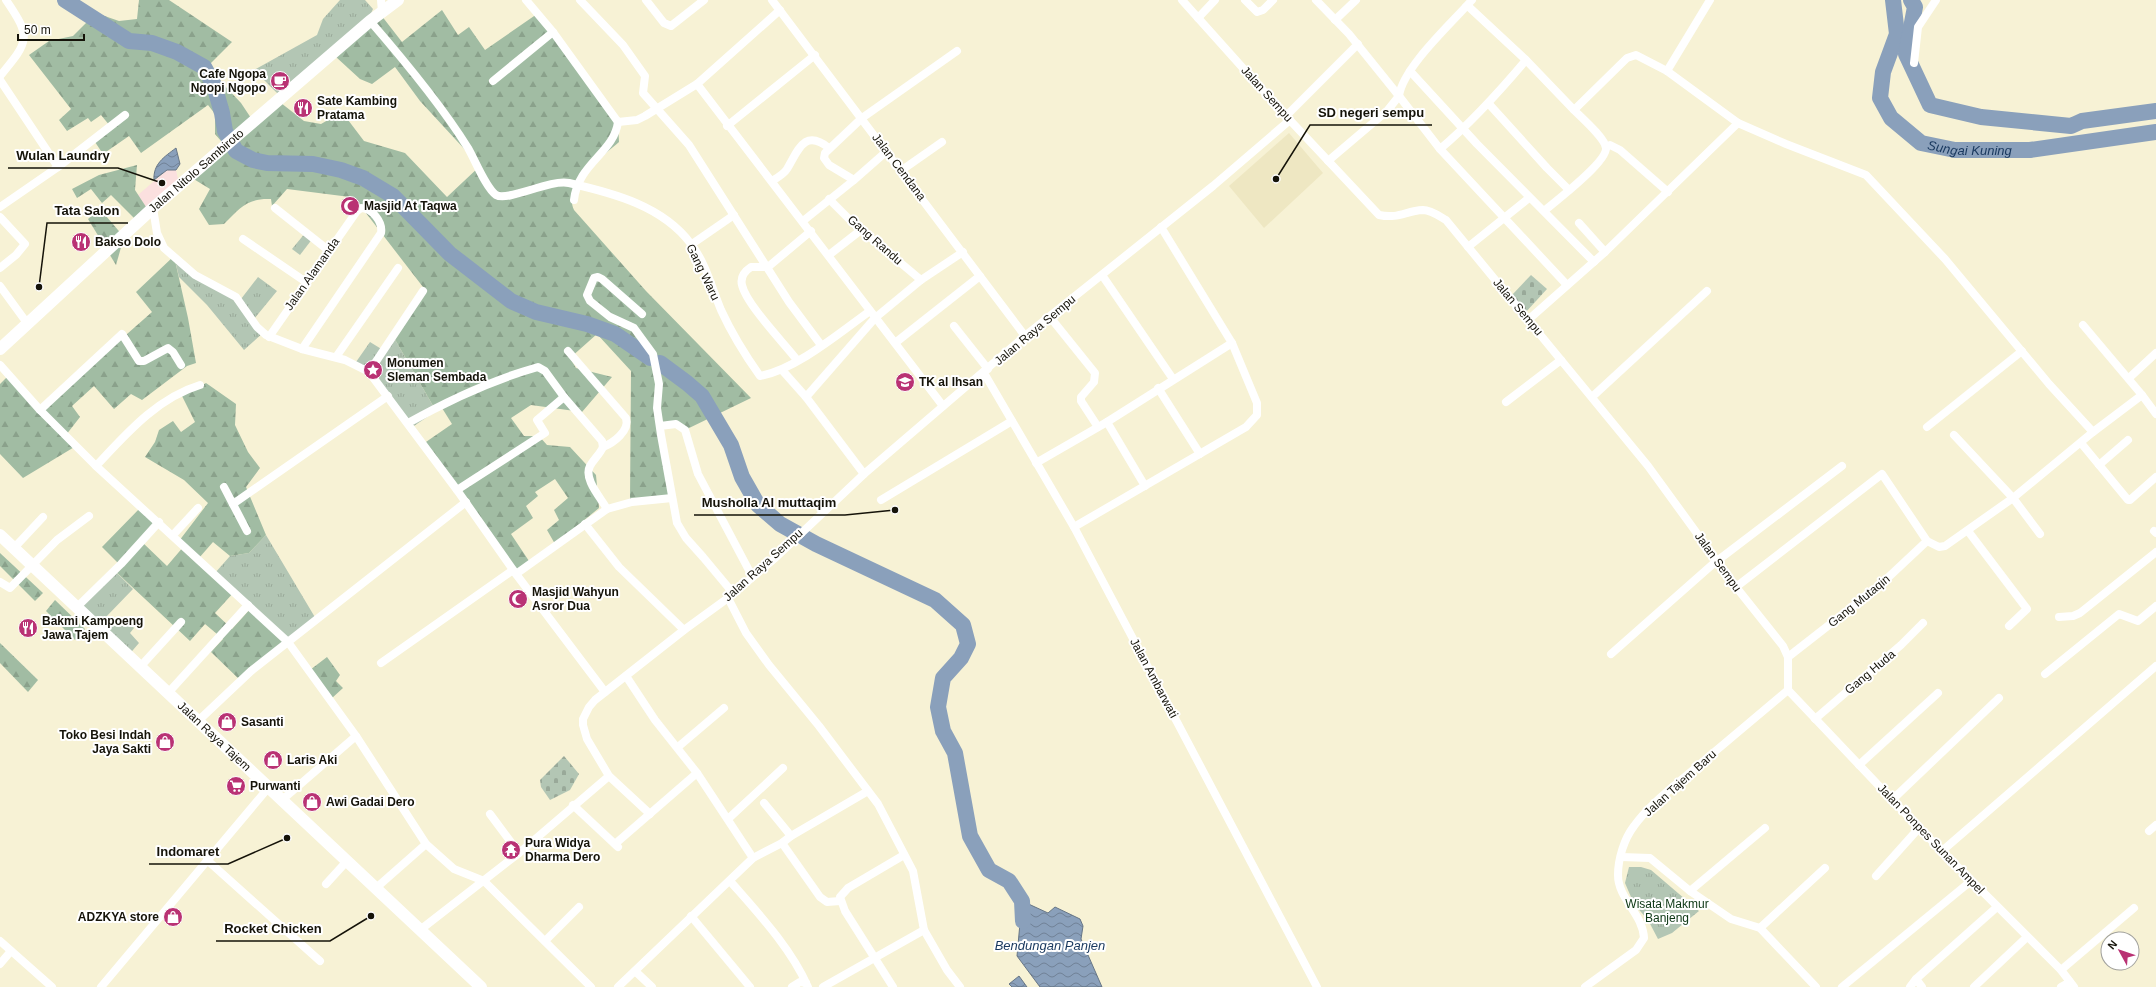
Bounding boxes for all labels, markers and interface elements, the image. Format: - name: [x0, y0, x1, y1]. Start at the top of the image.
- scale bar: [18, 16, 84, 42]
- text: 50 m: [24, 23, 51, 37]
- street label: Jalan Sempu: [1238, 63, 1296, 125]
- place label: Cafe Ngopa Ngopi Ngopo: [191, 67, 266, 95]
- cafe icon: Cafe Ngopa Ngopi Ngopo: [269, 70, 291, 92]
- place label: Sate Kambing Pratama: [317, 94, 397, 122]
- restaurant icon: Sate Kambing Pratama: [292, 97, 314, 119]
- callout: SD negeri sempu: [1310, 100, 1432, 125]
- text: SD negeri sempu: [1318, 105, 1424, 120]
- street label: Jalan Nitolo Sambiroto: [146, 126, 247, 216]
- street label: Jalan Cendana: [869, 131, 929, 204]
- water label: Sungai Kuning: [1926, 137, 2013, 158]
- callout: Wulan Laundry: [8, 143, 118, 168]
- text: Wulan Laundry: [16, 148, 111, 163]
- mosque icon: Masjid At Taqwa: [339, 195, 361, 217]
- callout: Tata Salon: [47, 198, 128, 223]
- place label: Masjid At Taqwa: [364, 199, 457, 213]
- text: Tata Salon: [55, 203, 119, 218]
- street label: Gang Randu: [845, 212, 905, 268]
- restaurant icon: Bakso Dolo: [70, 231, 92, 253]
- place label: Bakso Dolo: [95, 235, 161, 249]
- street label: Jalan Alamanda: [282, 235, 342, 313]
- street label: Gang Waru: [683, 242, 723, 302]
- street label: Jalan Sempu: [1490, 276, 1546, 338]
- street label: Jalan Raya Sempu: [992, 292, 1078, 368]
- place label: Monumen Sleman Sembada: [387, 356, 487, 384]
- place icon: Monumen Sleman Sembada: [362, 359, 384, 381]
- school or university icon: TK al Ihsan: [894, 371, 916, 393]
- place label: TK al Ihsan: [919, 375, 983, 389]
- callout: Musholla Al muttaqim: [694, 490, 845, 515]
- text: Musholla Al muttaqim: [702, 495, 836, 510]
- street label: Jalan Raya Sempu: [721, 526, 805, 604]
- street label: Jalan Sempu: [1692, 530, 1744, 594]
- street label: Gang Mutaqin: [1825, 572, 1893, 630]
- place label: Masjid Wahyun Asror Dua: [532, 585, 619, 613]
- mosque icon: Masjid Wahyun Asror Dua: [507, 588, 529, 610]
- place label: Bakmi Kampoeng Jawa Tajem: [42, 614, 143, 642]
- restaurant icon: Bakmi Kampoeng Jawa Tajem: [17, 617, 39, 639]
- street label: Jalan Ambarwati: [1127, 636, 1181, 720]
- street label: Gang Huda: [1842, 647, 1898, 697]
- street label: Jalan Raya Tajem: [175, 699, 254, 774]
- shop icon: Sasanti: [216, 711, 238, 733]
- place label: Sasanti: [241, 715, 284, 729]
- place label: Toko Besi Indah Jaya Sakti: [59, 728, 151, 756]
- shop icon: Toko Besi Indah Jaya Sakti: [154, 731, 176, 753]
- street label: Jalan Tajem Baru: [1641, 747, 1719, 819]
- shop icon: Laris Aki: [262, 749, 284, 771]
- place label: Laris Aki: [287, 753, 337, 767]
- supermarket icon: Purwanti: [225, 775, 247, 797]
- place label: Purwanti: [250, 779, 301, 793]
- street label: Jalan Ponpes Sunan Ampel: [1875, 781, 1987, 897]
- shop icon: Awi Gadai Dero: [301, 791, 323, 813]
- place label: Awi Gadai Dero: [326, 795, 414, 809]
- place label: Pura Widya Dharma Dero: [525, 836, 600, 864]
- callout: Indomaret: [149, 839, 228, 864]
- temple icon: Pura Widya Dharma Dero: [500, 839, 522, 861]
- text: Indomaret: [157, 844, 220, 859]
- park label: Wisata Makmur Banjeng: [1625, 897, 1709, 925]
- shop icon: ADZKYA store: [162, 906, 184, 928]
- place label: ADZKYA store: [78, 910, 159, 924]
- callout: Rocket Chicken: [216, 916, 330, 941]
- text: Rocket Chicken: [224, 921, 322, 936]
- north arrow: [2100, 931, 2140, 971]
- water label: Bendungan Panjen: [995, 938, 1105, 953]
- text: N: [2105, 938, 2120, 951]

